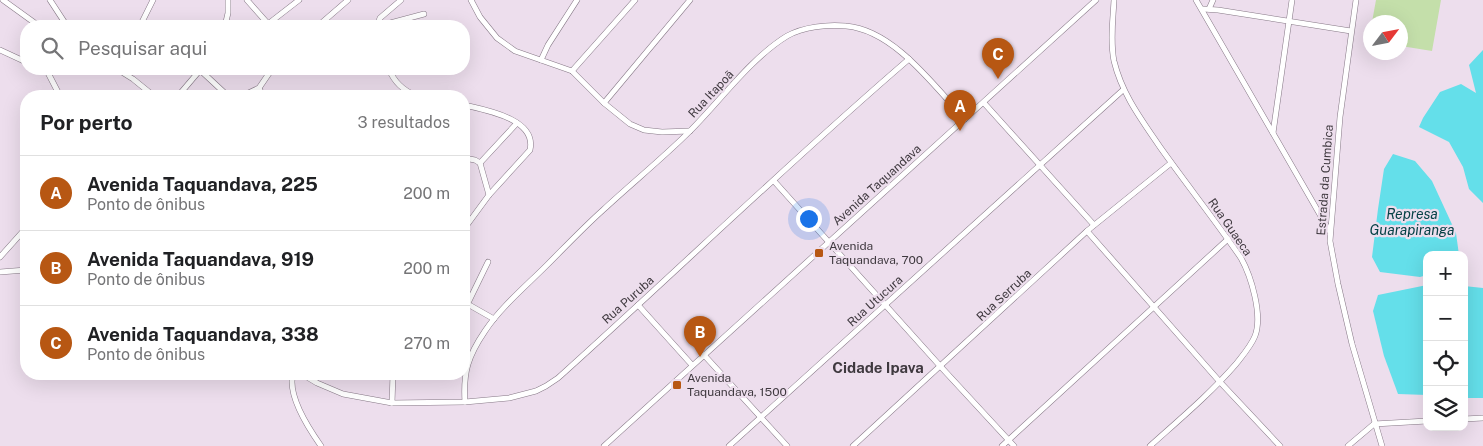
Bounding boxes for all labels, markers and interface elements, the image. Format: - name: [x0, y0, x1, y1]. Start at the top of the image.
- north arrow: [1363, 15, 1408, 60]
- search box: [20, 20, 470, 75]
- icon: search: [38, 34, 66, 62]
- text: Pesquisar aqui: [78, 37, 207, 59]
- pin: C: [982, 38, 1014, 79]
- street label: Rua Itapoã: [686, 67, 736, 121]
- pin: A: [944, 90, 976, 131]
- text: Por perto: [40, 110, 133, 135]
- text: 3 resultados: [358, 113, 450, 132]
- street label: Estrada da Cumbica: [1314, 124, 1336, 236]
- street label: Avenida Taquandava: [830, 142, 924, 228]
- text: Avenida Taquandava, 225: [87, 173, 318, 195]
- text: A: [50, 184, 62, 203]
- text: 200 m: [403, 184, 450, 203]
- text: Ponto de ônibus: [87, 195, 205, 214]
- street label: Rua Guaeca: [1205, 196, 1255, 258]
- your location: [796, 206, 822, 232]
- water label: Represa Guarapiranga: [1369, 206, 1455, 238]
- place label: Avenida Taquandava, 700: [829, 239, 923, 267]
- marker: Avenida Taquandava, 700: [813, 247, 825, 259]
- text: Avenida Taquandava, 919: [87, 248, 314, 270]
- map controls: [1423, 251, 1468, 431]
- button: +: [1423, 251, 1468, 296]
- text: B: [51, 259, 61, 278]
- text: 200 m: [403, 259, 450, 278]
- street label: Rua Serruba: [974, 266, 1034, 324]
- text: Ponto de ônibus: [87, 270, 205, 289]
- street label: Rua Puruba: [599, 273, 657, 327]
- street label: Rua Utucura: [845, 273, 905, 329]
- button: −: [1423, 296, 1468, 341]
- pin: B: [684, 316, 716, 357]
- text: Avenida Taquandava, 338: [87, 323, 319, 345]
- text: C: [50, 334, 62, 353]
- text: 270 m: [404, 334, 450, 353]
- button: locate: [1423, 341, 1468, 386]
- text: Ponto de ônibus: [87, 345, 205, 364]
- district label: Cidade Ipava: [832, 359, 924, 376]
- place label: Avenida Taquandava, 1500: [687, 371, 787, 399]
- marker: Avenida Taquandava, 1500: [671, 379, 683, 391]
- button: layers: [1423, 386, 1468, 431]

